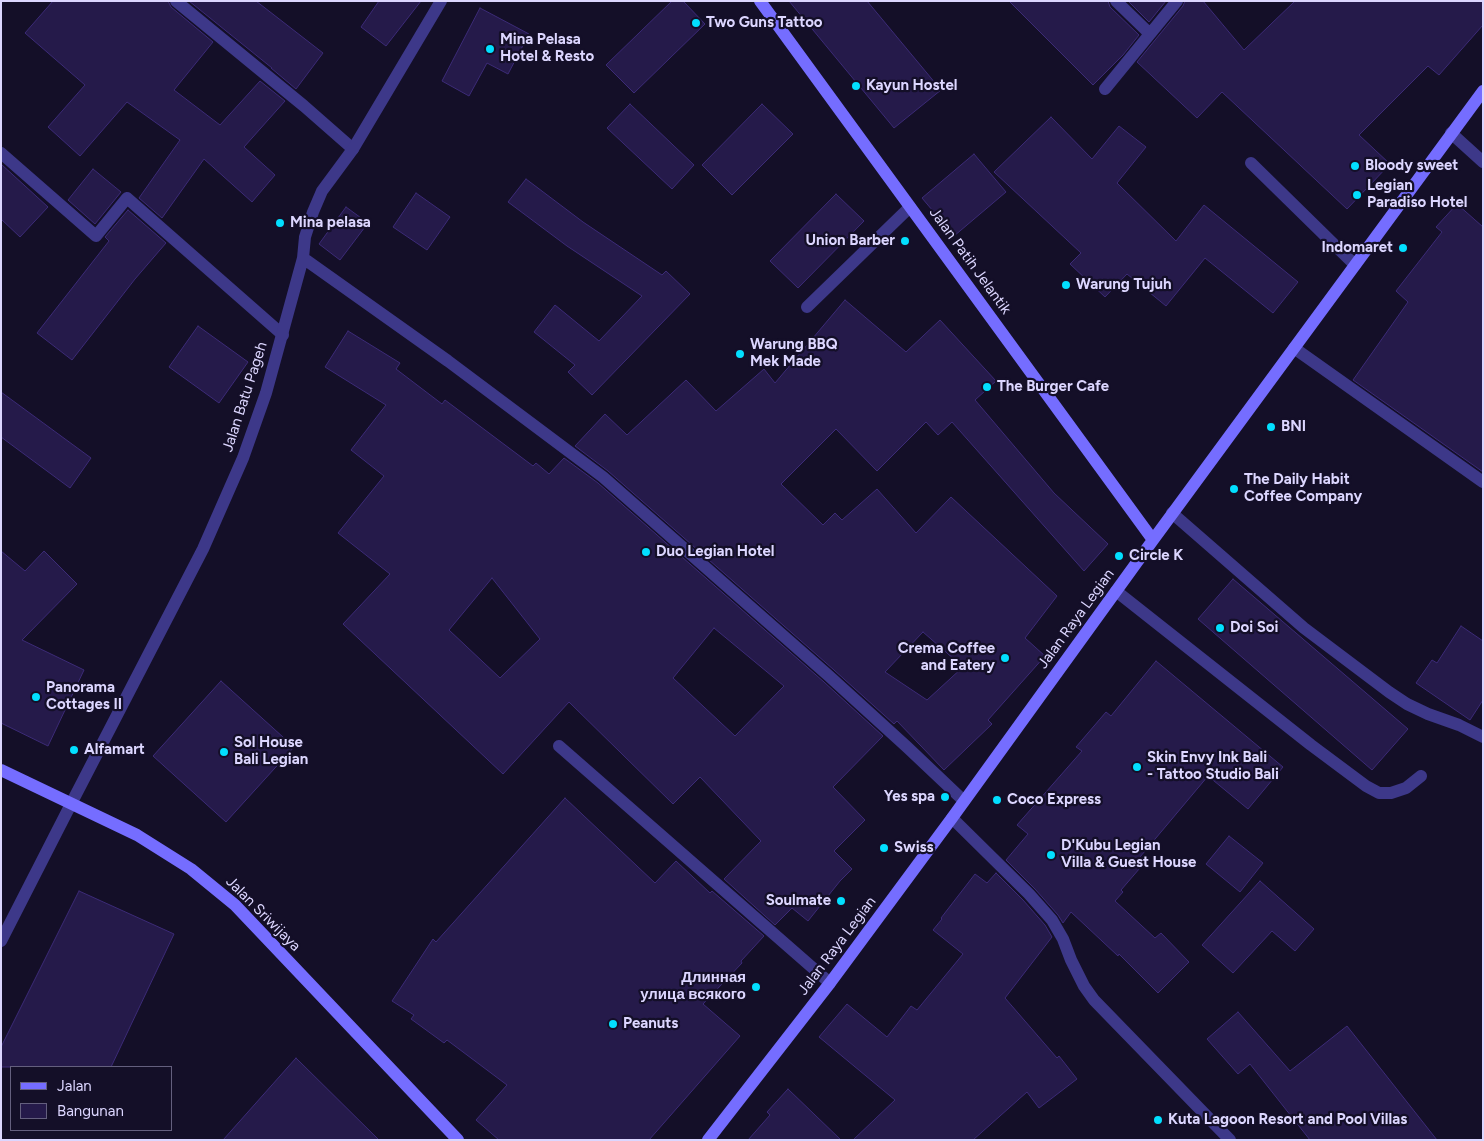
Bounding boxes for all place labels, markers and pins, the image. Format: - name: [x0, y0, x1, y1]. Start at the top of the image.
- place label: Two Guns Tattoo: [706, 14, 823, 32]
- marker: Two Guns Tattoo: [690, 17, 702, 29]
- place label: Mina Pelasa Hotel & Resto: [500, 31, 594, 66]
- marker: Mina Pelasa Hotel & Resto: [484, 43, 496, 55]
- place label: Kayun Hostel: [866, 77, 957, 95]
- marker: Kayun Hostel: [850, 80, 862, 92]
- place label: Bloody sweet: [1365, 157, 1458, 175]
- marker: Bloody sweet: [1349, 160, 1361, 172]
- place label: Legian Paradiso Hotel: [1367, 177, 1468, 212]
- marker: Legian Paradiso Hotel: [1351, 189, 1363, 201]
- place label: Mina pelasa: [290, 214, 371, 232]
- marker: Mina pelasa: [274, 217, 286, 229]
- place label: Union Barber: [805, 232, 895, 250]
- marker: Union Barber: [899, 235, 911, 247]
- place label: Indomaret: [1321, 239, 1393, 257]
- marker: Indomaret: [1397, 242, 1409, 254]
- place label: Warung Tujuh: [1076, 276, 1172, 294]
- marker: Warung Tujuh: [1060, 279, 1072, 291]
- place label: Warung BBQ Mek Made: [750, 336, 838, 371]
- marker: Warung BBQ Mek Made: [734, 348, 746, 360]
- place label: The Burger Cafe: [997, 378, 1109, 396]
- marker: The Burger Cafe: [981, 381, 993, 393]
- place label: BNI: [1281, 418, 1306, 436]
- marker: BNI: [1265, 421, 1277, 433]
- place label: The Daily Habit Coffee Company: [1244, 471, 1362, 506]
- marker: The Daily Habit Coffee Company: [1228, 483, 1240, 495]
- place label: Duo Legian Hotel: [656, 543, 775, 561]
- marker: Duo Legian Hotel: [640, 546, 652, 558]
- place label: Circle K: [1129, 547, 1183, 565]
- marker: Circle K: [1113, 550, 1125, 562]
- place label: Doi Soi: [1230, 619, 1278, 637]
- marker: Doi Soi: [1214, 622, 1226, 634]
- place label: Crema Coffee and Eatery: [898, 640, 995, 675]
- marker: Crema Coffee and Eatery: [999, 652, 1011, 664]
- place label: Panorama Cottages II: [46, 679, 122, 714]
- marker: Panorama Cottages II: [30, 691, 42, 703]
- place label: Sol House Bali Legian: [234, 734, 308, 769]
- place label: Alfamart: [84, 741, 145, 759]
- marker: Alfamart: [68, 744, 80, 756]
- marker: Sol House Bali Legian: [218, 746, 230, 758]
- place label: Skin Envy Ink Bali - Tattoo Studio Bali: [1147, 749, 1279, 784]
- marker: Skin Envy Ink Bali - Tattoo Studio Bali: [1131, 761, 1143, 773]
- place label: Yes spa: [884, 788, 935, 806]
- marker: Yes spa: [939, 791, 951, 803]
- place label: Coco Express: [1007, 791, 1101, 809]
- marker: Coco Express: [991, 794, 1003, 806]
- place label: D'Kubu Legian Villa & Guest House: [1061, 837, 1196, 872]
- place label: Swiss: [894, 839, 934, 857]
- marker: Swiss: [878, 842, 890, 854]
- marker: D'Kubu Legian Villa & Guest House: [1045, 849, 1057, 861]
- place label: Soulmate: [766, 892, 831, 910]
- marker: Soulmate: [835, 895, 847, 907]
- place label: Длинная улица всякого: [640, 969, 746, 1004]
- marker: Длинная улица всякого: [750, 981, 762, 993]
- place label: Peanuts: [623, 1015, 678, 1033]
- marker: Peanuts: [607, 1018, 619, 1030]
- place label: Kuta Lagoon Resort and Pool Villas: [1168, 1111, 1407, 1129]
- marker: Kuta Lagoon Resort and Pool Villas: [1152, 1114, 1164, 1126]

